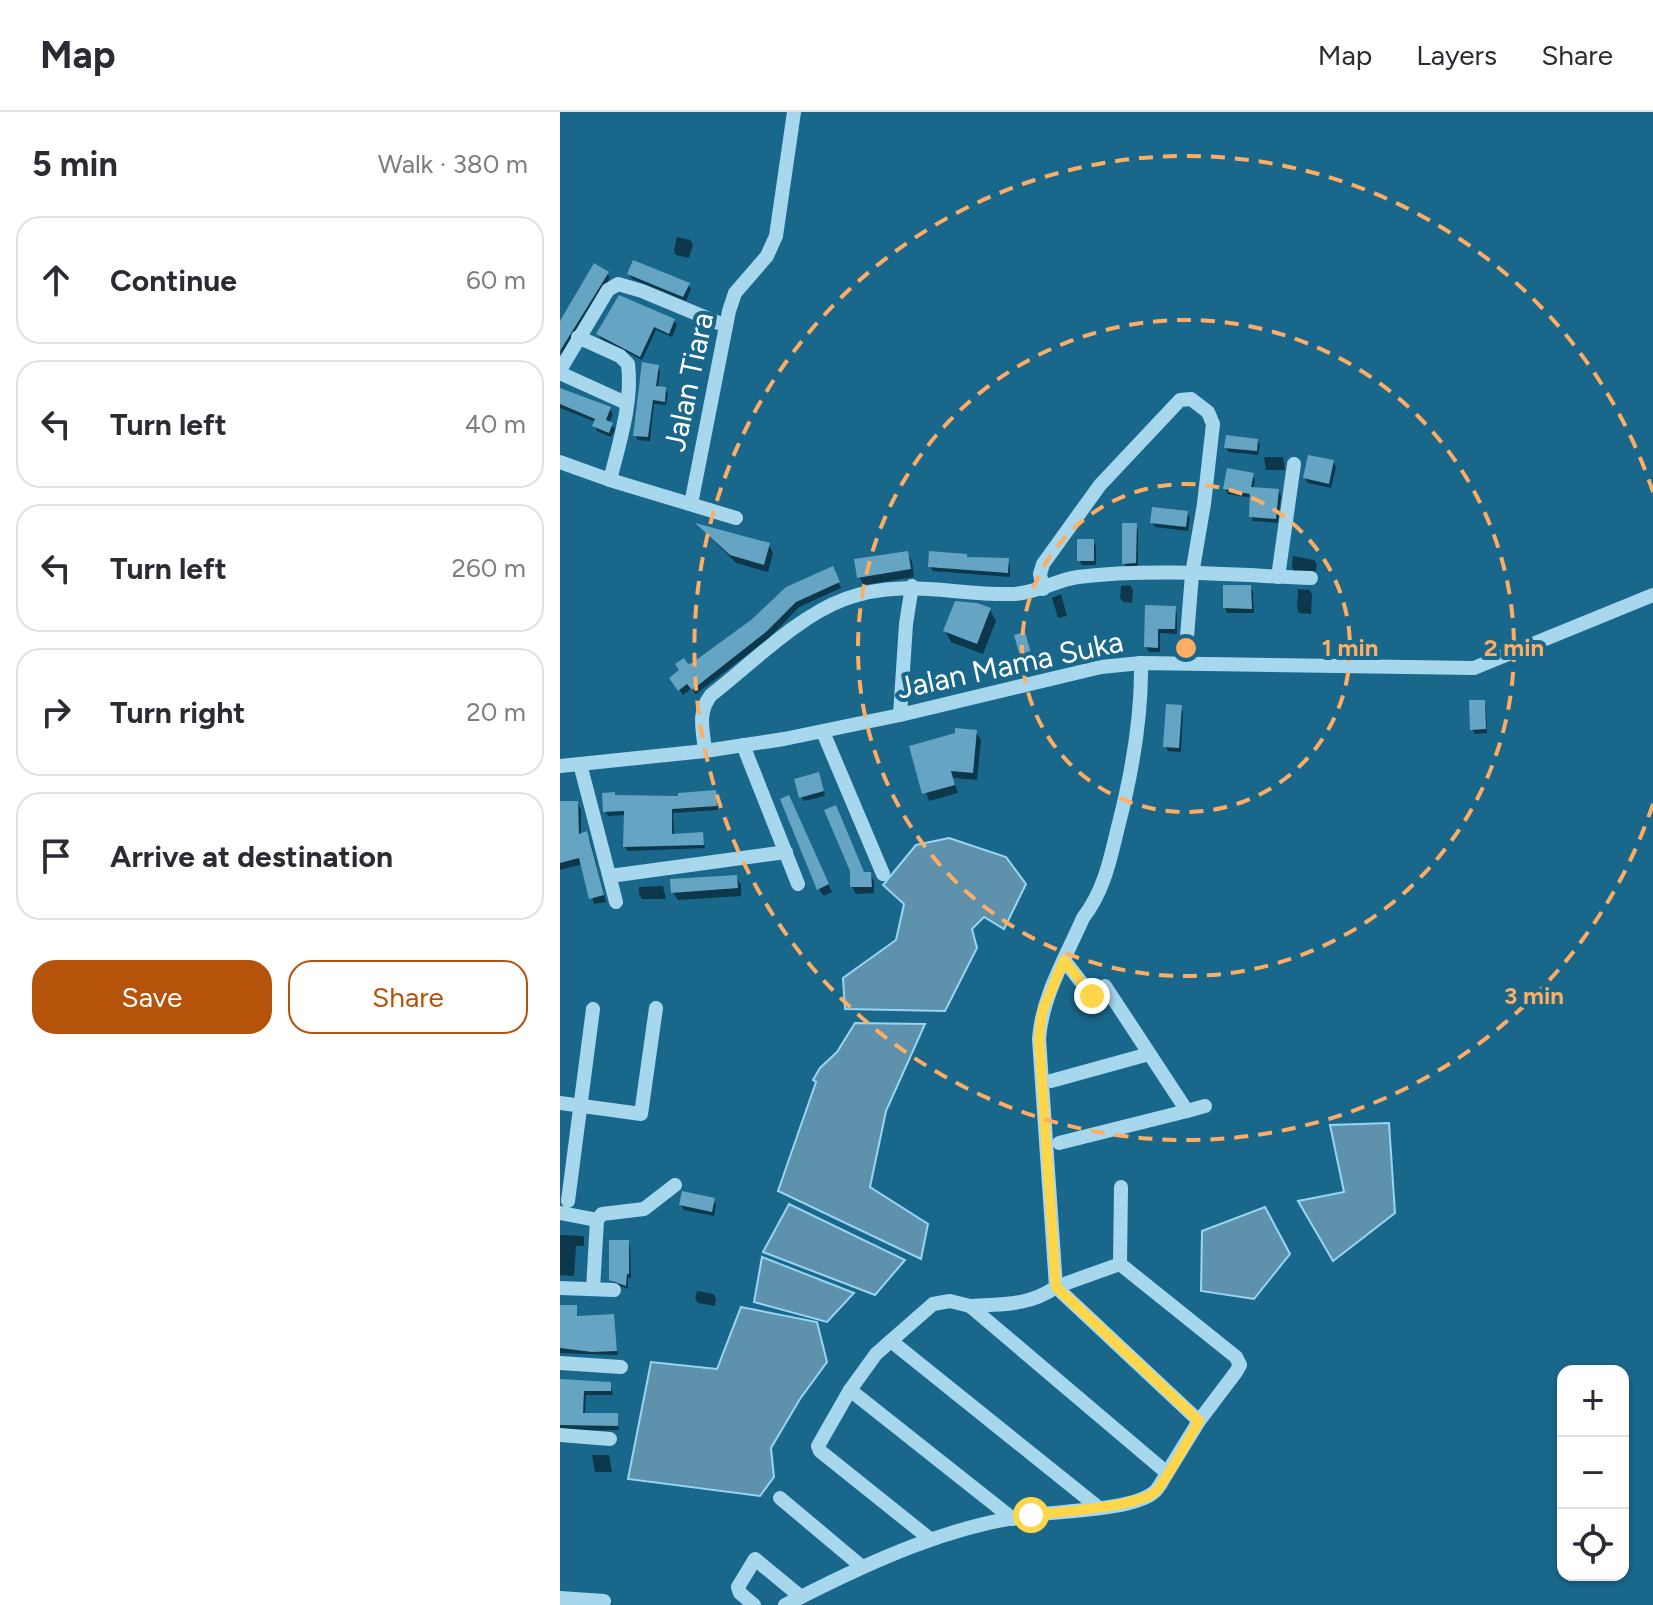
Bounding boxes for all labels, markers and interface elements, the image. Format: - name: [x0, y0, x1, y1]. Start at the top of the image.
- text: Map: [40, 32, 116, 78]
- text: Map: [1318, 38, 1372, 72]
- text: Layers: [1416, 38, 1497, 72]
- text: Share: [1541, 38, 1613, 72]
- text: 5 min: [32, 144, 118, 185]
- text: Walk · 380 m: [378, 148, 528, 180]
- icon: ahead: [34, 258, 78, 302]
- text: Continue: [110, 262, 237, 299]
- text: 60 m: [466, 264, 526, 296]
- street label: Jalan Tiara: [656, 309, 721, 455]
- icon: left: [34, 402, 78, 446]
- text: Turn left: [110, 406, 227, 443]
- text: 40 m: [465, 408, 526, 440]
- icon: left: [34, 546, 78, 590]
- text: Turn left: [110, 550, 227, 587]
- text: 260 m: [452, 552, 526, 584]
- street label: Jalan Mama Suka: [893, 622, 1126, 707]
- text: 1 min: [1322, 633, 1378, 662]
- text: 2 min: [1484, 633, 1544, 662]
- centre of rings: [1172, 634, 1200, 662]
- icon: right: [34, 690, 78, 734]
- text: Turn right: [110, 694, 245, 731]
- text: 20 m: [466, 696, 526, 728]
- icon: arrive: [34, 834, 78, 878]
- text: Arrive at destination: [110, 838, 393, 875]
- button: Save: [32, 960, 272, 1034]
- button: Share: [288, 960, 528, 1034]
- route end: [1074, 978, 1110, 1014]
- text: 3 min: [1504, 981, 1564, 1010]
- map controls: [1557, 1365, 1629, 1581]
- button: +: [1557, 1365, 1629, 1437]
- button: −: [1557, 1437, 1629, 1509]
- route start: [1013, 1497, 1049, 1533]
- button: locate: [1557, 1509, 1629, 1581]

